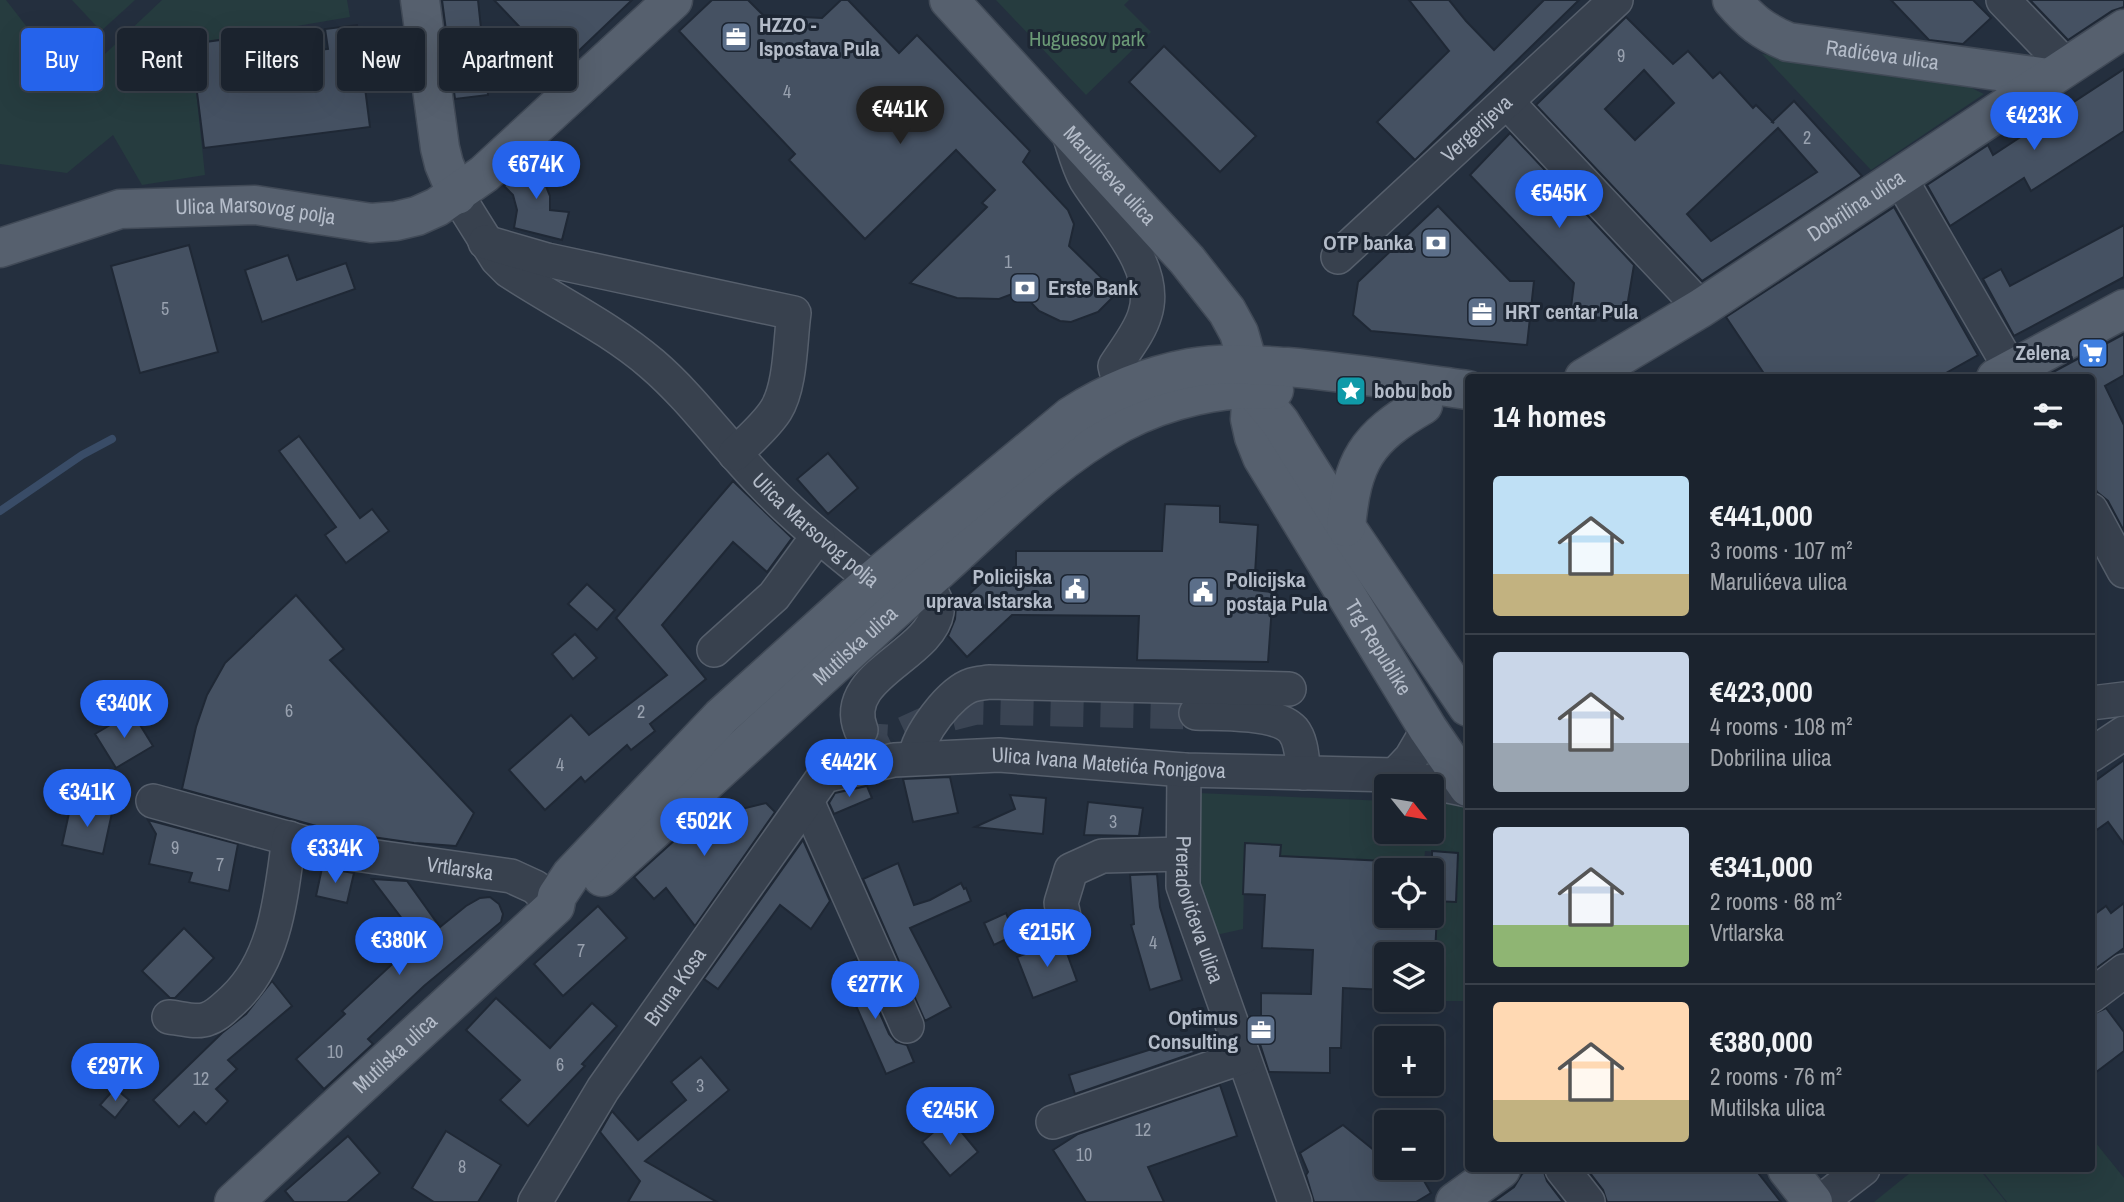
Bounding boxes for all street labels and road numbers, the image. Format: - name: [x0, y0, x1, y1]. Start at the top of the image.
- street label: Radićeva ulica: [1824, 32, 1941, 77]
- street label: Vergerijeva: [1435, 88, 1519, 169]
- street label: Marulićeva ulica: [1057, 119, 1163, 232]
- street label: Dobrilina ulica: [1801, 162, 1910, 248]
- street label: Ulica Marsovog polja: [175, 190, 338, 231]
- street label: Ulica Marsovog polja: [746, 466, 886, 594]
- street label: Trg Republike: [1338, 594, 1419, 701]
- street label: Mutilska ulica: [806, 599, 904, 691]
- street label: Ulica Ivana Matetića Ronjgova: [991, 740, 1227, 785]
- street label: Preradovićeva ulica: [1169, 836, 1231, 987]
- street label: Vrtlarska: [425, 849, 496, 887]
- street label: Bruna Kosa: [637, 941, 713, 1032]
- street label: Mutilska ulica: [346, 1007, 444, 1100]

